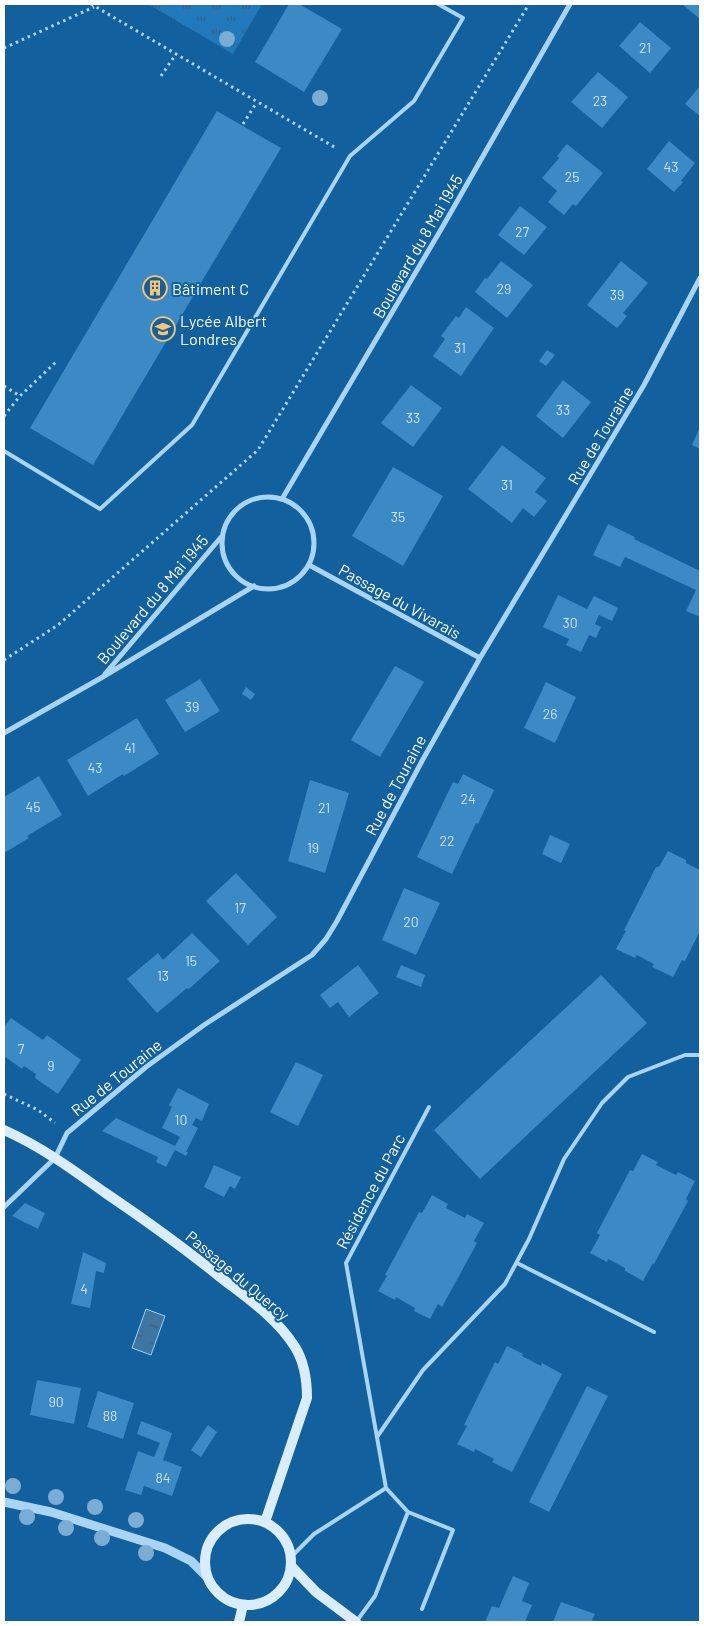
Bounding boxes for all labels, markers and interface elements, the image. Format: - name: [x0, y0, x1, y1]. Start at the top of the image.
- house number: 21: [639, 39, 651, 56]
- house number: 23: [593, 92, 607, 109]
- house number: 43: [664, 158, 678, 175]
- house number: 25: [565, 168, 579, 185]
- street label: Boulevard du 8 Mai 1945: [368, 171, 466, 321]
- house number: 27: [515, 223, 529, 240]
- building icon: Bâtiment C: [142, 275, 168, 301]
- place label: Bâtiment C: [172, 279, 249, 298]
- house number: 29: [497, 280, 511, 297]
- house number: 39: [610, 286, 624, 303]
- place label: Lycée Albert Londres: [180, 311, 267, 348]
- school or university icon: Lycée Albert Londres: [150, 316, 176, 342]
- house number: 31: [454, 339, 466, 356]
- street label: Rue de Touraine: [563, 383, 637, 487]
- house number: 33: [556, 401, 570, 418]
- house number: 33: [406, 409, 420, 426]
- house number: 31: [501, 476, 513, 493]
- house number: 35: [391, 508, 405, 525]
- street label: Boulevard du 8 Mai 1945: [92, 531, 212, 667]
- street label: Passage du Vivarais: [336, 560, 464, 642]
- house number: 30: [562, 614, 578, 631]
- house number: 39: [185, 698, 199, 715]
- house number: 26: [543, 705, 557, 722]
- street label: Rue de Touraine: [361, 732, 429, 838]
- house number: 41: [124, 739, 136, 756]
- house number: 43: [88, 759, 102, 776]
- house number: 24: [460, 790, 476, 807]
- house number: 45: [26, 798, 40, 815]
- house number: 21: [318, 799, 330, 816]
- house number: 22: [439, 832, 455, 849]
- house number: 19: [307, 839, 319, 856]
- house number: 17: [234, 899, 246, 916]
- house number: 20: [403, 913, 419, 930]
- house number: 15: [185, 952, 197, 969]
- house number: 13: [157, 967, 169, 984]
- street label: Rue de Touraine: [67, 1035, 165, 1119]
- house number: 7: [18, 1040, 25, 1057]
- house number: 9: [47, 1057, 55, 1074]
- house number: 10: [175, 1111, 187, 1128]
- street label: Résidence du Parc: [332, 1130, 408, 1252]
- street label: Passage du Quercy: [182, 1226, 294, 1324]
- house number: 4: [80, 1280, 88, 1297]
- house number: 90: [48, 1393, 64, 1410]
- house number: 88: [103, 1407, 117, 1424]
- house number: 84: [155, 1469, 171, 1486]

